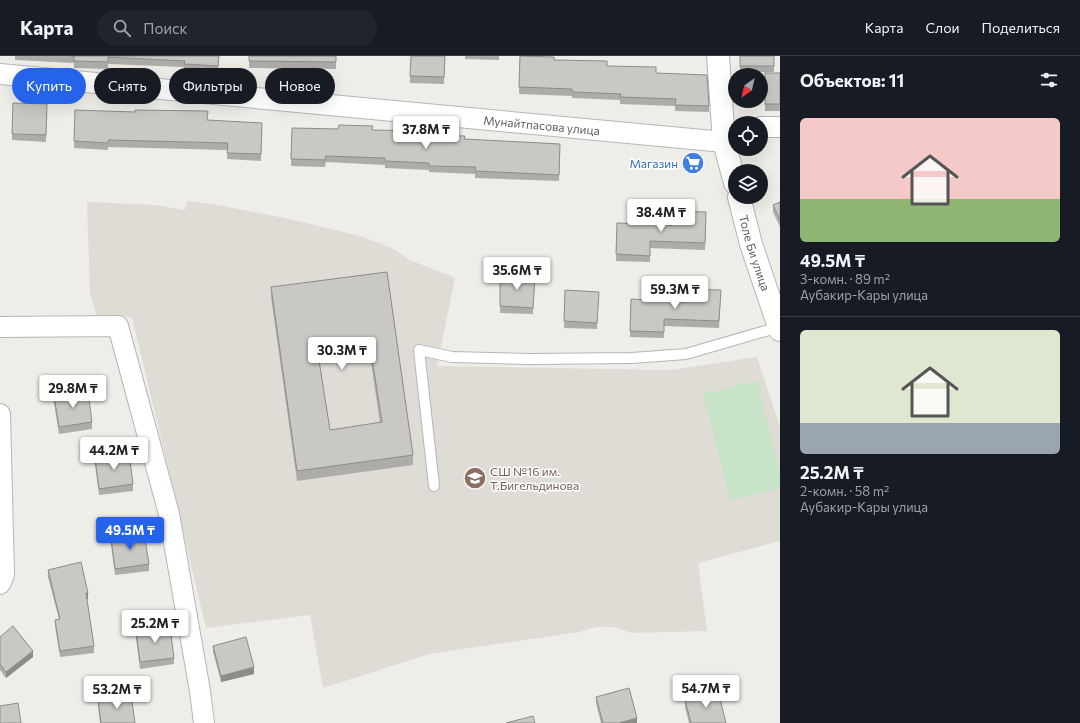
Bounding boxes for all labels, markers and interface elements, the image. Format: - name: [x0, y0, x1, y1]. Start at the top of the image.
- search box: [97, 10, 377, 46]
- text: Карта: [20, 16, 73, 39]
- icon: search: [111, 17, 133, 39]
- text: Поиск: [143, 19, 188, 37]
- text: Карта: [865, 19, 903, 36]
- text: Слои: [925, 19, 960, 36]
- text: Поделиться: [982, 19, 1060, 36]
- chip: Купить: [12, 68, 86, 104]
- chip: Снять: [94, 68, 161, 104]
- chip: Фильтры: [169, 68, 257, 104]
- chip: Новое: [265, 68, 335, 104]
- north arrow: [728, 68, 768, 108]
- map controls: [728, 68, 768, 204]
- icon: filters: [1038, 69, 1060, 91]
- text: Объектов: 11: [800, 70, 904, 91]
- street label: Мунайтпасова улица: [483, 112, 600, 137]
- pin: 37.8M ₸: [389, 116, 463, 150]
- button: locate: [728, 116, 768, 156]
- text: 37.8M ₸: [402, 121, 450, 137]
- icon: home: [894, 144, 966, 216]
- supermarket icon: Магазин: [680, 150, 706, 176]
- place label: Магазин: [629, 156, 678, 170]
- button: layers: [728, 164, 768, 204]
- pin: 38.4M ₸: [624, 199, 698, 233]
- text: 38.4M ₸: [636, 204, 686, 220]
- street label: Толе Би улица: [737, 213, 773, 293]
- text: 49.5M ₸: [800, 250, 865, 271]
- pin: 35.6M ₸: [480, 257, 554, 291]
- text: 35.6M ₸: [492, 262, 542, 278]
- text: 3-комн. · 89 m²: [800, 271, 890, 287]
- pin: 59.3M ₸: [638, 276, 712, 310]
- text: 59.3M ₸: [650, 281, 700, 297]
- text: Аубакир-Кары улица: [800, 287, 928, 303]
- pin: 30.3M ₸: [305, 337, 379, 371]
- text: 30.3M ₸: [317, 342, 367, 358]
- icon: home: [894, 356, 966, 428]
- pin: 29.8M ₸: [36, 375, 110, 409]
- text: 29.8M ₸: [48, 380, 98, 396]
- pin: 44.2M ₸: [77, 437, 151, 471]
- text: 44.2M ₸: [89, 442, 139, 458]
- text: 25.2M ₸: [800, 462, 864, 483]
- place label: СШ №16 им. Т.Бигельдинова: [490, 464, 579, 492]
- school or university icon: СШ №16 им. Т.Бигельдинова: [462, 465, 488, 491]
- text: 2-комн. · 58 m²: [800, 483, 889, 499]
- text: Аубакир-Кары улица: [800, 499, 928, 515]
- pin: 49.5M ₸: [93, 517, 167, 551]
- text: 49.5M ₸: [105, 522, 155, 538]
- pin: 25.2M ₸: [118, 610, 192, 644]
- text: 25.2M ₸: [131, 615, 179, 631]
- pin: 54.7M ₸: [669, 675, 743, 709]
- pin: 53.2M ₸: [80, 676, 154, 710]
- text: 54.7M ₸: [682, 680, 730, 696]
- text: 53.2M ₸: [93, 681, 141, 697]

